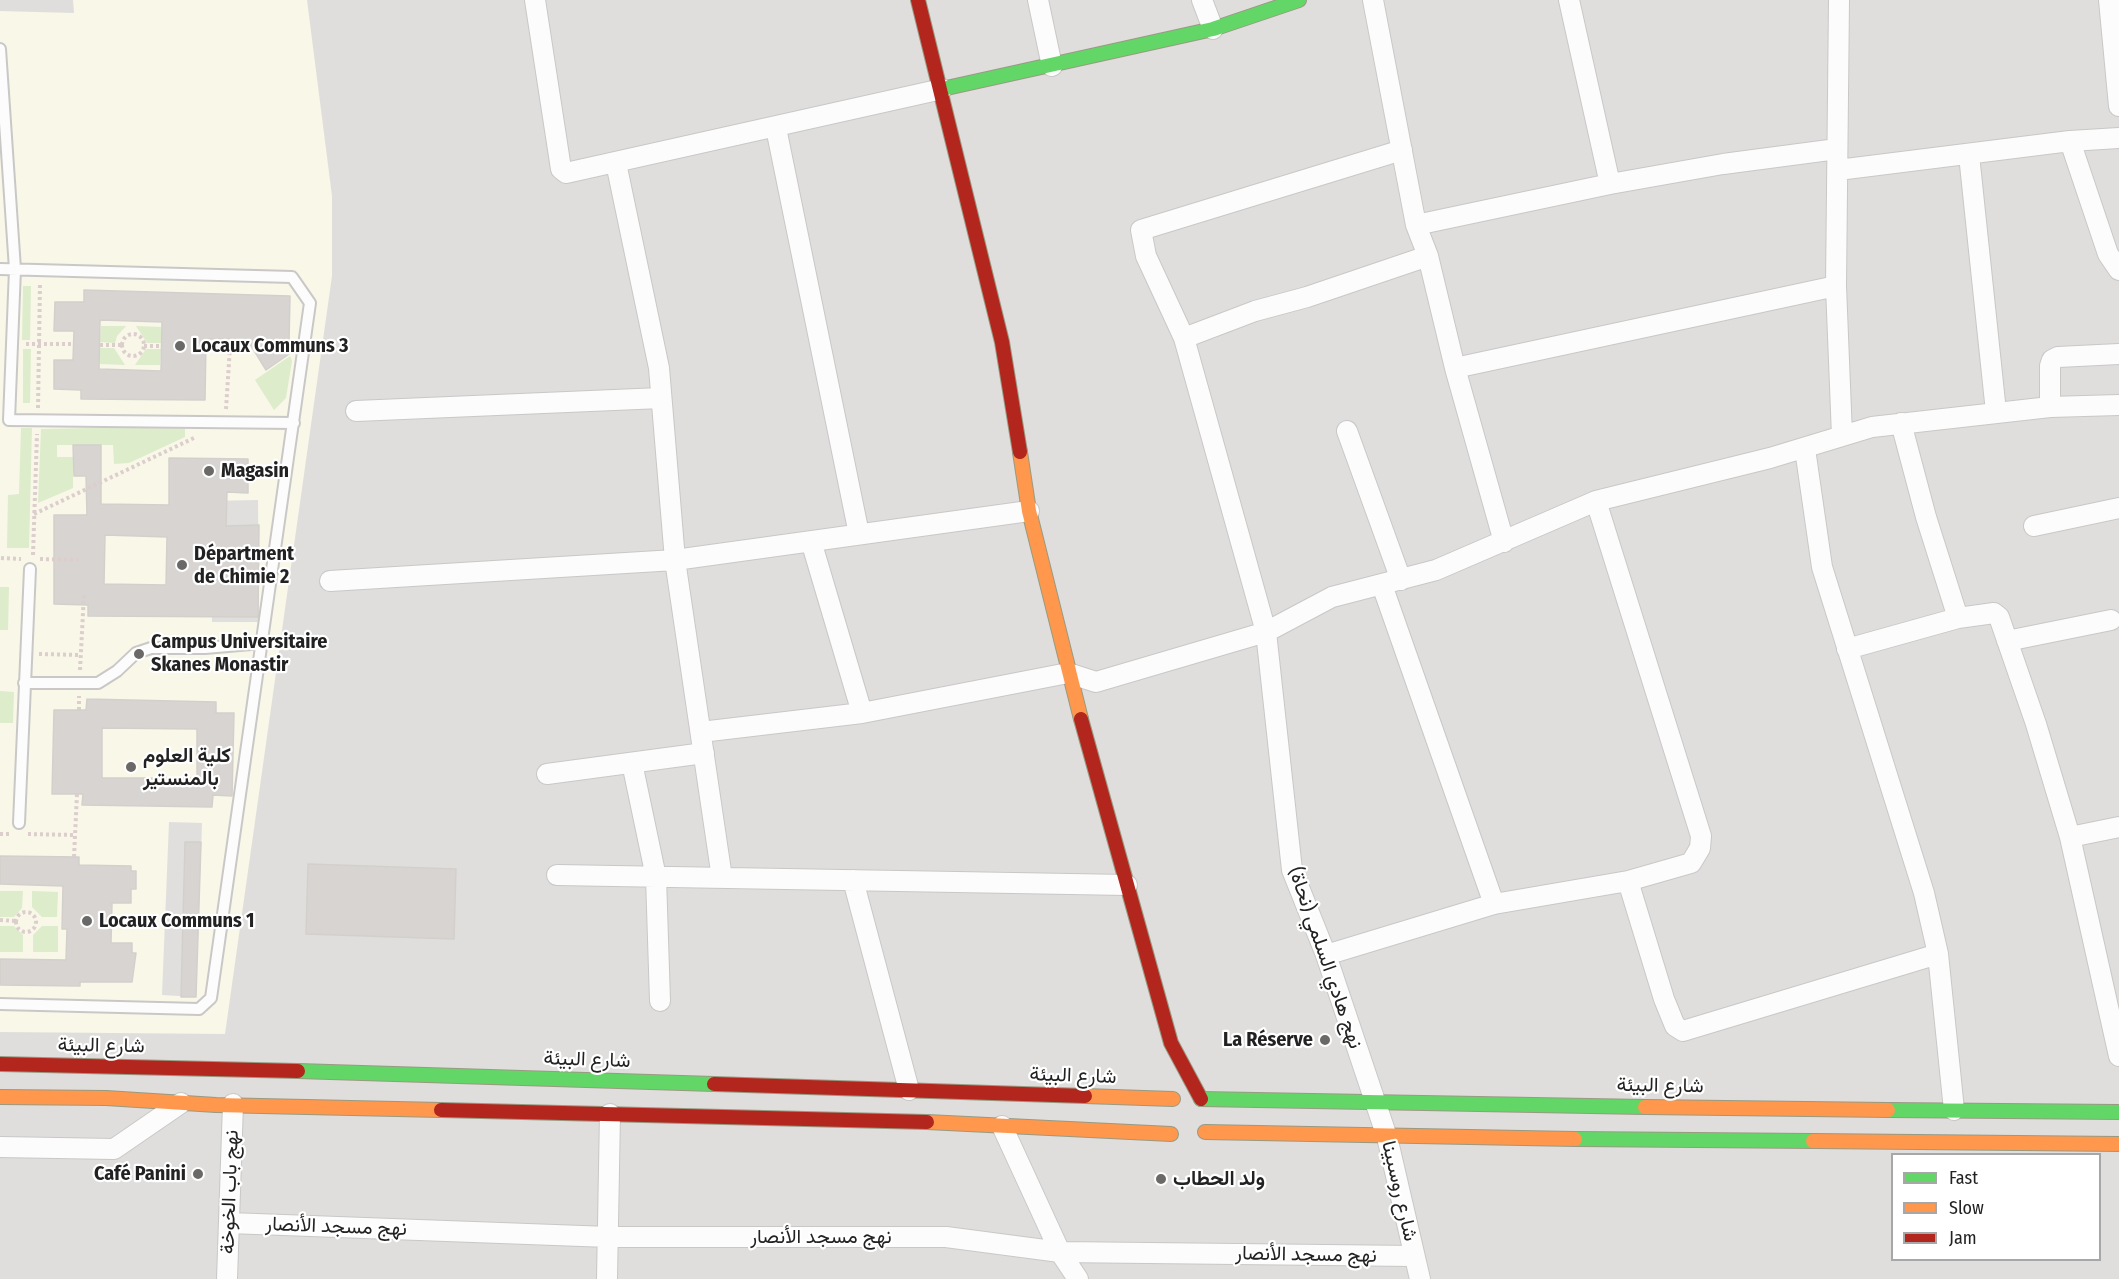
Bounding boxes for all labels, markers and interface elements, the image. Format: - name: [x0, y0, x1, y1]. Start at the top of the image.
- place label: Locaux Communs 3: [192, 334, 348, 358]
- marker: Locaux Communs 3: [173, 339, 187, 353]
- place label: Magasin: [221, 459, 289, 483]
- marker: Magasin: [202, 464, 216, 478]
- place label: Départment de Chimie 2: [194, 542, 294, 589]
- marker: Départment de Chimie 2: [175, 558, 189, 572]
- place label: Campus Universitaire Skanes Monastir: [151, 630, 327, 677]
- marker: Campus Universitaire Skanes Monastir: [132, 647, 146, 661]
- place label: كلية العلوم بالمنستير: [143, 744, 231, 791]
- marker: كلية العلوم بالمنستير: [124, 760, 138, 774]
- street label: نهج هادي السلمي (نحاة): [1283, 864, 1367, 1052]
- place label: Locaux Communs 1: [99, 909, 254, 933]
- marker: Locaux Communs 1: [80, 914, 94, 928]
- place label: La Réserve: [1223, 1028, 1313, 1052]
- street label: شارع البيئة: [57, 1033, 145, 1059]
- marker: La Réserve: [1318, 1033, 1332, 1047]
- street label: شارع البيئة: [543, 1046, 631, 1074]
- street label: شارع البيئة: [1029, 1062, 1117, 1090]
- street label: شارع البيئة: [1616, 1073, 1704, 1099]
- street label: نهج باب الخوخة: [216, 1130, 244, 1254]
- street label: شارع روسبينا: [1376, 1138, 1422, 1244]
- legend: [1891, 1153, 2101, 1261]
- place label: Café Panini: [94, 1162, 186, 1186]
- marker: Café Panini: [191, 1167, 205, 1181]
- place label: ولد الحطاب: [1173, 1167, 1265, 1191]
- text: Fast: [1949, 1167, 1978, 1189]
- marker: ولد الحطاب: [1154, 1172, 1168, 1186]
- text: Slow: [1949, 1197, 1984, 1219]
- street label: نهج مسجد الأنصار: [265, 1213, 407, 1241]
- street label: نهج مسجد الأنصار: [750, 1225, 892, 1249]
- text: Jam: [1949, 1227, 1977, 1249]
- street label: نهج مسجد الأنصار: [1235, 1242, 1377, 1268]

